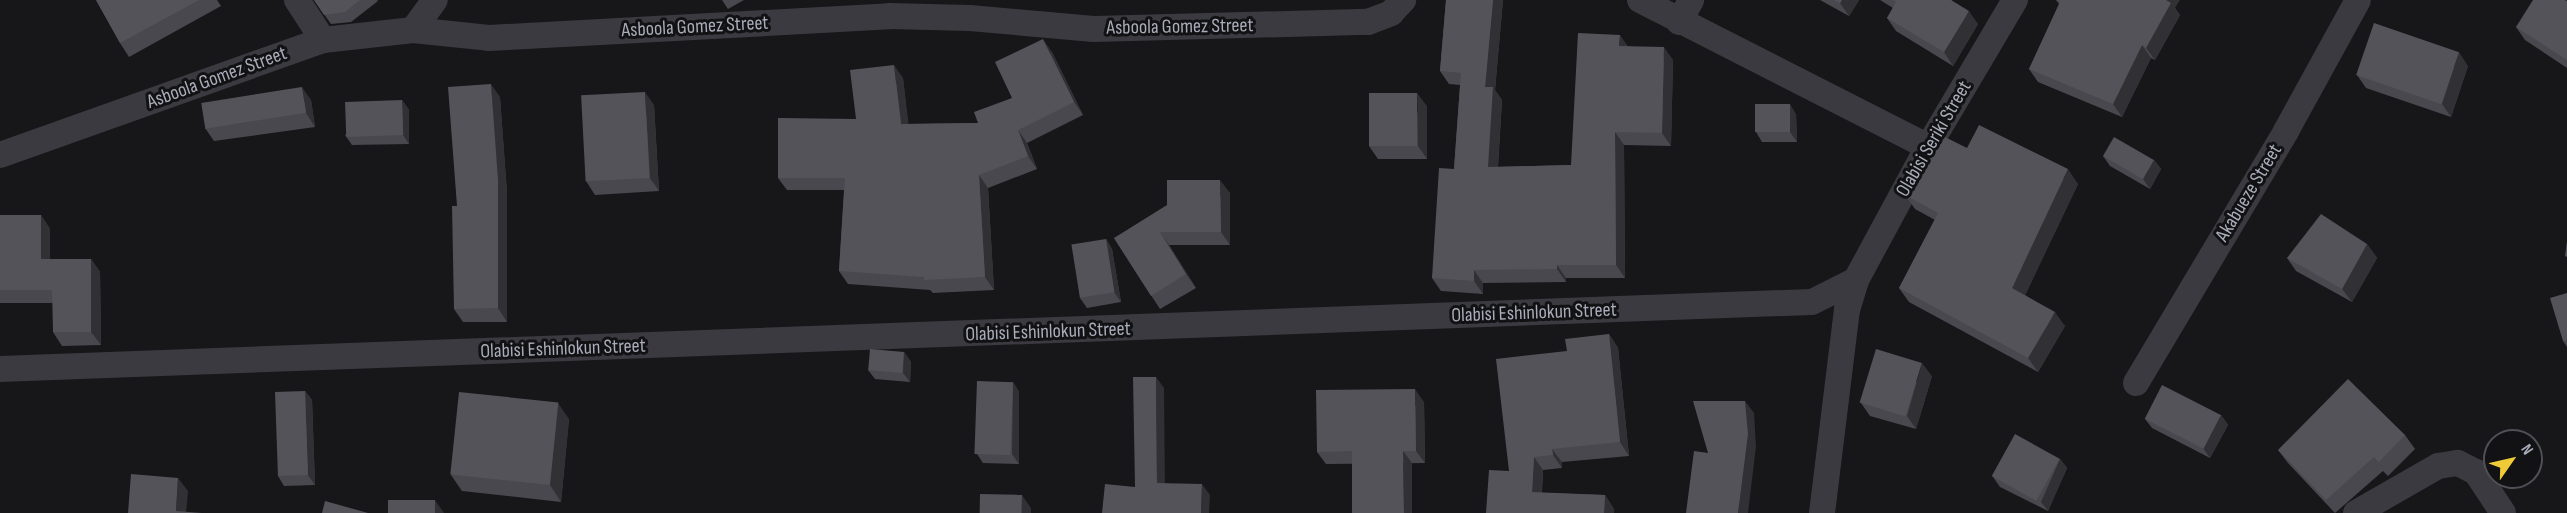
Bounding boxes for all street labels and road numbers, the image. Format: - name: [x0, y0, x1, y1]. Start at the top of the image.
- street label: Asboola Gomez Street: [621, 11, 769, 43]
- street label: Asboola Gomez Street: [1106, 14, 1254, 40]
- street label: Asboola Gomez Street: [144, 42, 290, 114]
- street label: Olabisi Seriki Street: [1891, 77, 1977, 201]
- street label: Akabueze Street: [2211, 140, 2287, 246]
- street label: Olabisi Eshinlokun Street: [1451, 298, 1617, 328]
- street label: Olabisi Eshinlokun Street: [965, 317, 1131, 347]
- street label: Olabisi Eshinlokun Street: [480, 334, 646, 364]

